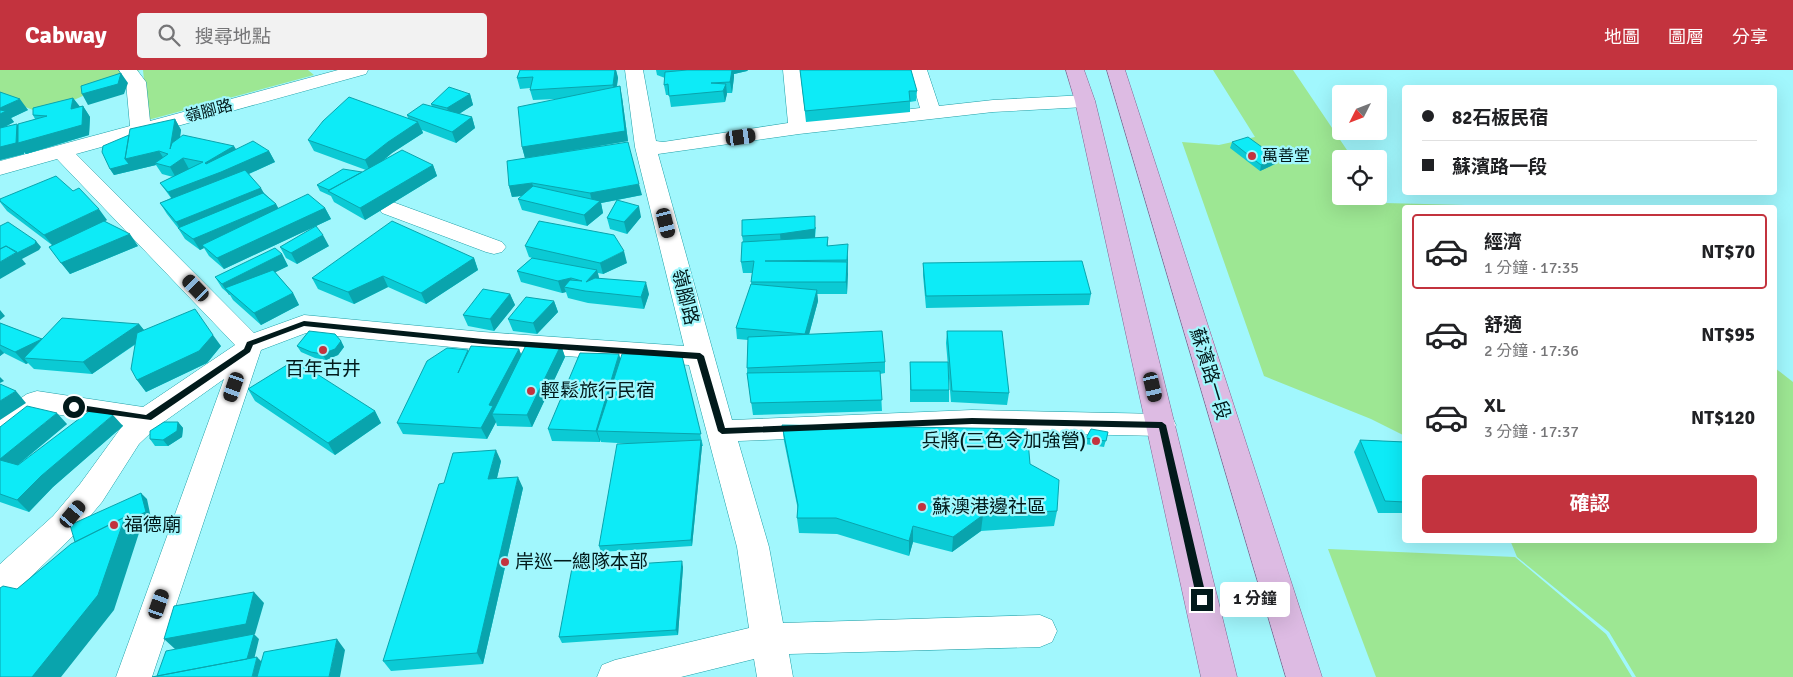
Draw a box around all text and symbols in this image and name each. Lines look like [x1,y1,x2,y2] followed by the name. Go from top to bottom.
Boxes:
[137,13,487,58] search box
[25,20,107,50] text: Cabway
[155,21,183,49] icon: search
[195,25,271,49] text: 搜尋地點
[1604,26,1640,48] text: 地圖
[1668,26,1704,48] text: 圖層
[1732,26,1768,48] text: 分享
[1332,85,1388,140] north arrow
[1332,85,1387,205] map controls
[183,95,235,127] street label: 嶺腳路
[1452,106,1549,130] text: 82石板民宿
[725,127,756,147] car
[1262,146,1310,166] place label: 萬善堂
[1246,150,1258,162] marker: 萬善堂
[1332,150,1387,205] button: locate
[1452,155,1547,179] text: 蘇濱路一段
[655,207,676,239] car
[1424,229,1469,274] icon: car
[1484,230,1522,254] text: 經濟
[1701,240,1755,264] text: NT$70
[1484,258,1579,278] text: 1 分鐘 · 17:35
[666,266,704,328] street label: 嶺腳路
[180,272,211,304] car
[1424,312,1469,357] icon: car
[1484,313,1522,337] text: 舒適
[1701,323,1755,347] text: NT$95
[1185,325,1235,423] street label: 蘇濱路一段
[1484,341,1579,361] text: 2 分鐘 · 17:36
[317,344,329,356] marker: 百年古井
[285,357,361,381] place label: 百年古井
[222,370,245,404] car
[1142,371,1163,403] car
[541,379,655,403] place label: 輕鬆旅行民宿
[525,385,537,397] marker: 輕鬆旅行民宿
[1484,394,1506,418] text: XL
[1424,395,1469,440] icon: car
[63,396,85,418] route start
[1691,406,1755,430] text: NT$120
[1484,422,1579,442] text: 3 分鐘 · 17:37
[921,429,1086,453] place label: 兵將(三色令加強營)
[1090,435,1102,447] marker: 兵將(三色令加強營)
[1422,475,1757,533] button: 確認
[932,495,1046,519] place label: 蘇澳港邊社區
[57,498,88,530] car
[916,501,928,513] marker: 蘇澳港邊社區
[124,513,181,537] place label: 福德廟
[108,519,120,531] marker: 福德廟
[515,550,648,574] place label: 岸巡一總隊本部
[499,556,511,568] marker: 岸巡一總隊本部
[1220,582,1290,618] callout: 1 分鐘
[147,587,170,621] car
[1191,589,1213,611] route end
[1233,589,1277,609] text: 1 分鐘

